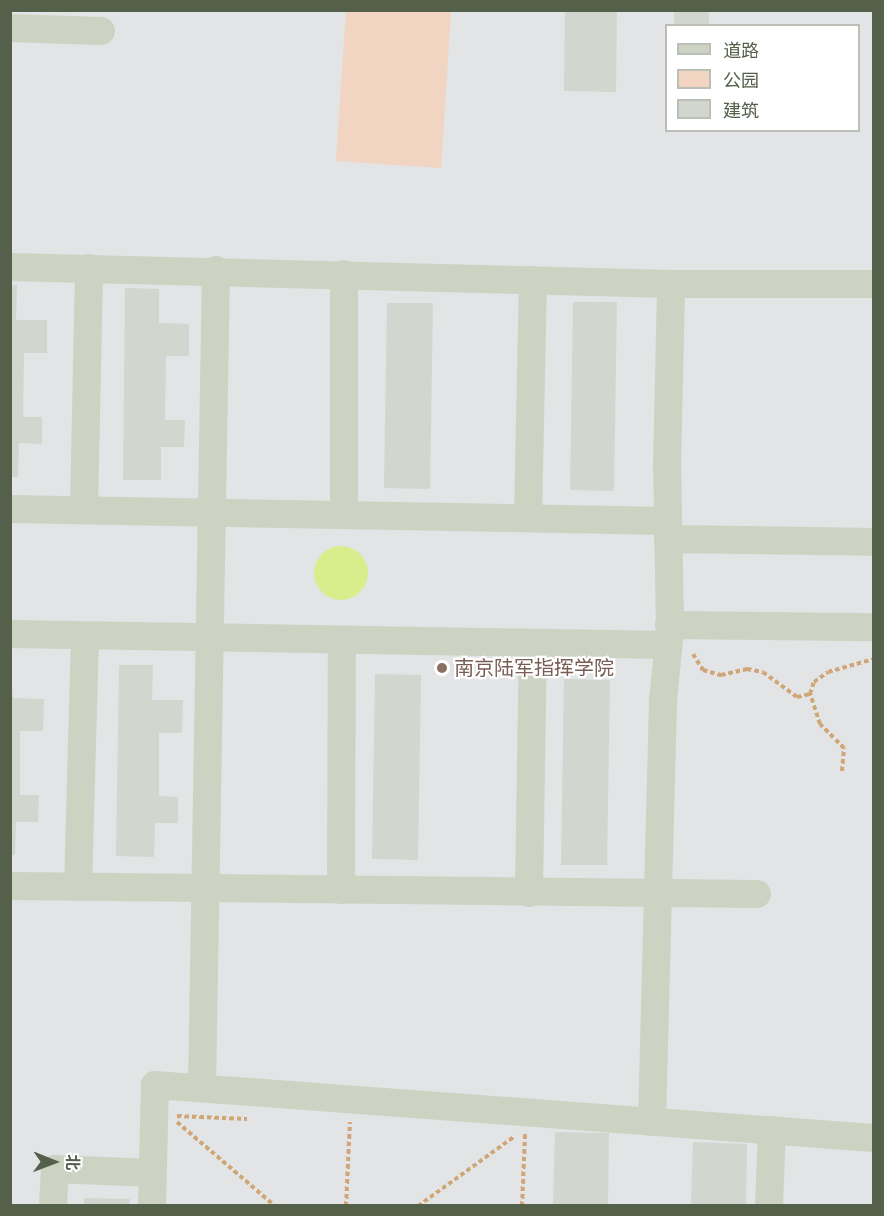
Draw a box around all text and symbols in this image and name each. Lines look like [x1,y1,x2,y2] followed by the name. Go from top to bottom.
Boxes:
[665,24,860,132] legend
[723,40,759,61] text: 道路
[723,70,759,91] text: 公园
[723,100,759,121] text: 建筑
[454,656,614,680] place label: 南京陆军指挥学院
[435,661,449,675] marker: 南京陆军指挥学院
[24,1132,84,1192] north arrow
[63,1154,82,1170] text: 北

